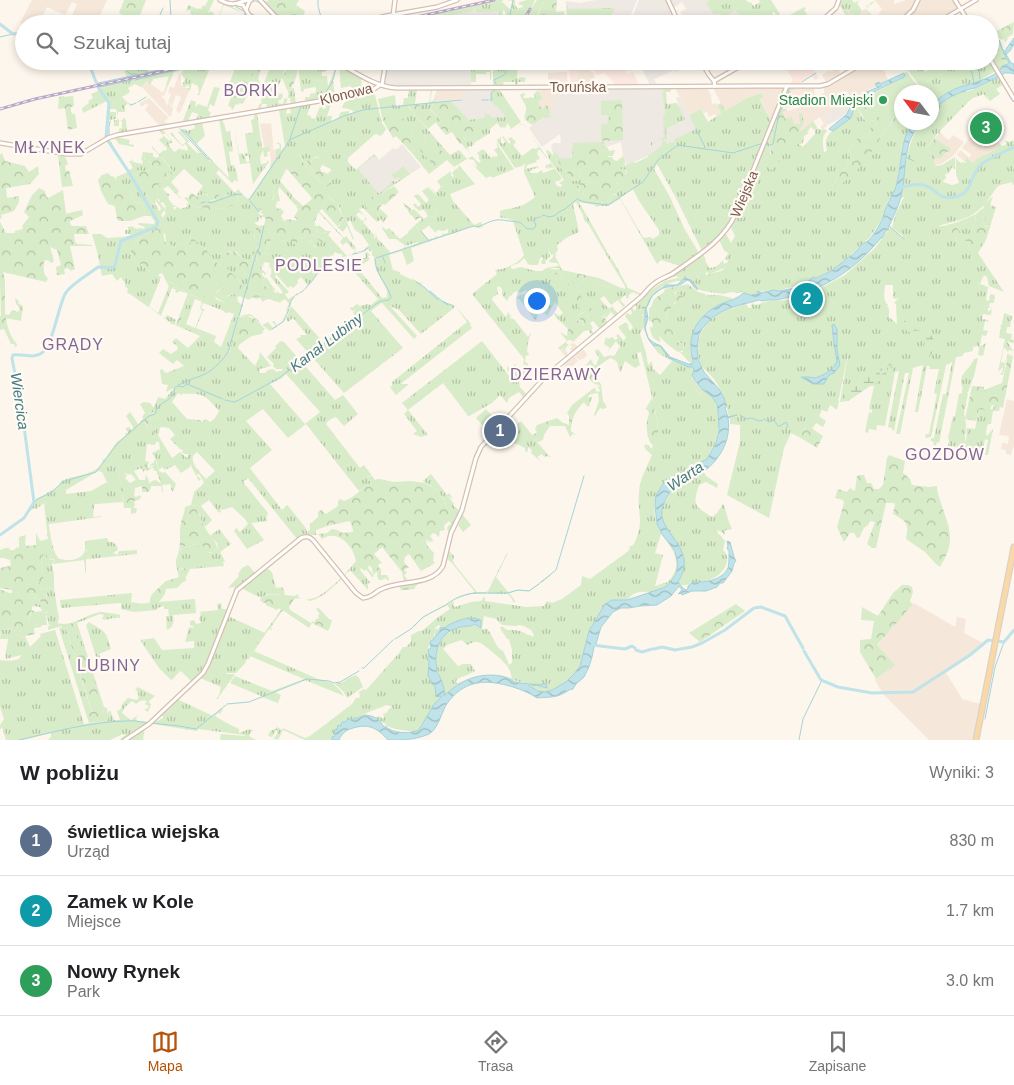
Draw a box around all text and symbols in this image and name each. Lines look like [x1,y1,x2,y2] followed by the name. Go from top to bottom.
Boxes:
[15,15,999,70] search box
[33,29,61,57] icon: search
[73,32,171,53] text: Szukaj tutaj
[550,79,607,95] street label: Toruńska
[318,80,374,108] street label: Klonowa
[224,82,278,99] district label: BORKI
[894,85,939,130] north arrow
[779,92,873,108] place label: Stadion Miejski
[877,94,889,106] marker: Stadion Miejski
[970,109,1002,147] pin: 3
[14,139,86,156] district label: MŁYNEK
[727,168,761,220] street label: Wiejska
[275,257,363,274] district label: PODLESIE
[791,280,823,318] pin: 2
[524,288,550,314] your location
[286,308,367,375] water label: Kanał Lubiny
[42,336,104,353] district label: GRĄDY
[510,366,602,383] district label: DZIERAWY
[8,371,32,431] water label: Wiercica
[484,412,516,450] pin: 1
[905,445,985,463] district label: GOZDÓW
[664,458,706,494] water label: Warta
[77,657,141,674] district label: LUBINY
[20,761,119,784] text: W pobliżu
[929,764,994,781] text: Wyniki: 3
[67,821,219,842] text: świetlica wiejska
[32,832,40,849] text: 1
[950,832,994,849] text: 830 m
[67,843,110,860] text: Urząd
[67,891,194,912] text: Zamek w Kole
[32,902,40,919] text: 2
[946,902,994,919] text: 1.7 km
[67,913,121,930] text: Miejsce
[67,961,180,982] text: Nowy Rynek
[32,972,40,989] text: 3
[946,972,994,989] text: 3.0 km
[67,983,100,1000] text: Park
[148,1028,183,1074] tab: Mapa
[478,1028,513,1074] tab: Trasa
[809,1028,866,1074] tab: Zapisane

